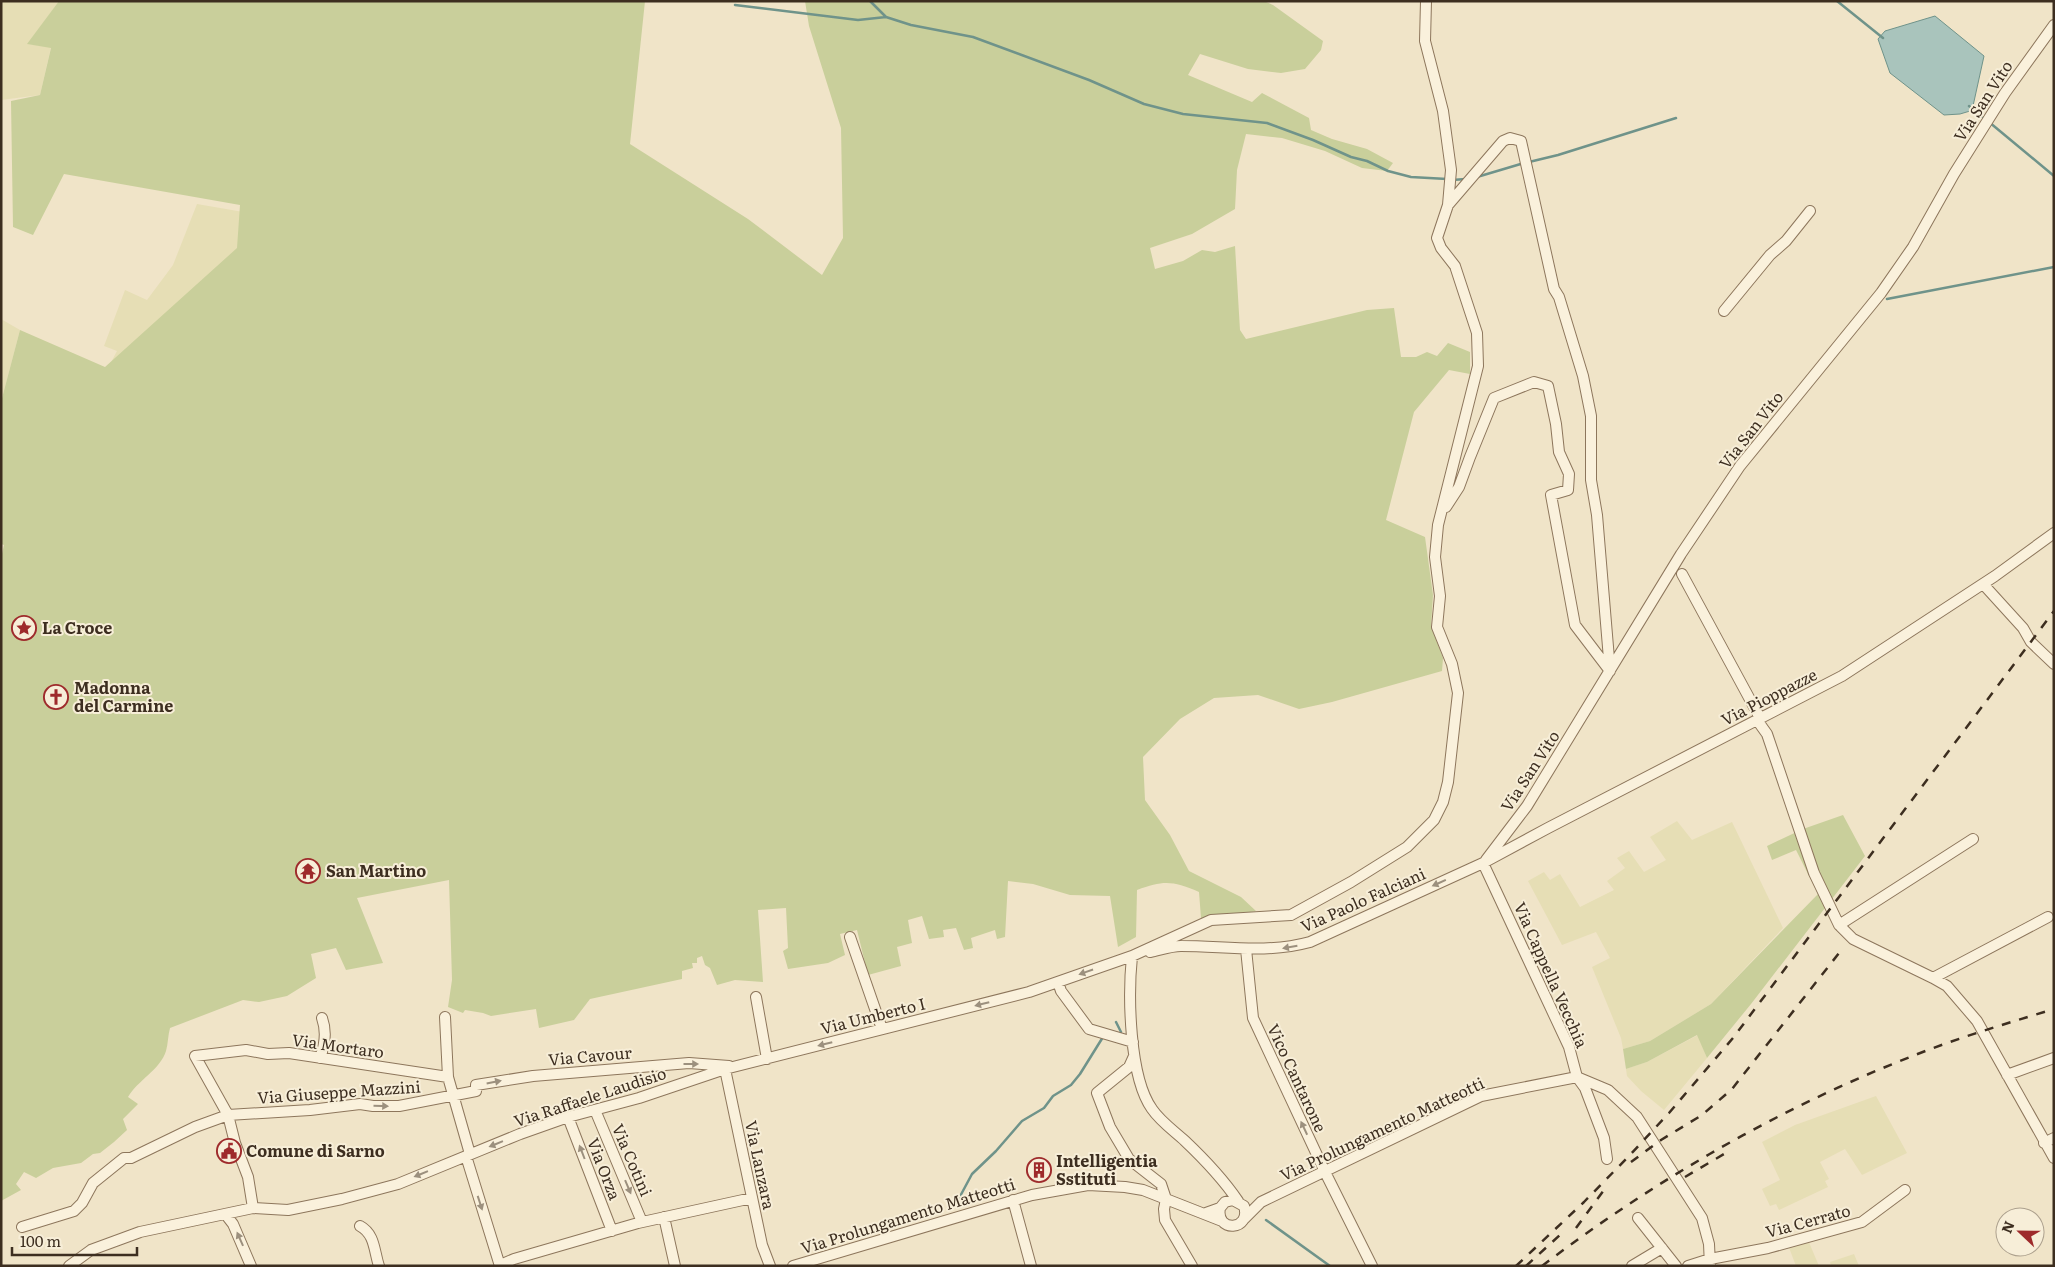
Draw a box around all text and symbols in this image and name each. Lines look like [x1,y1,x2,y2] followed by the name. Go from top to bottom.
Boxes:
[1947,55,2017,146] street label: Via San Vito
[1712,386,1788,473] street label: Via San Vito
[11,615,37,641] place icon: La Croce
[42,615,112,639] place label: La Croce
[1716,662,1821,731] street label: Via Pioppazze
[74,675,173,717] place label: Madonna del Carmine
[43,684,69,710] church icon: Madonna del Carmine
[1494,725,1564,816] street label: Via San Vito
[295,858,321,884] temple icon: San Martino
[326,858,426,882] place label: San Martino
[1296,861,1429,937] street label: Via Paolo Falciani
[1432,879,1446,887] one-way arrow
[1509,898,1595,1052] street label: Via Cappella Vecchia
[1281,943,1297,951] one-way arrow
[1079,969,1094,976] one-way arrow
[818,990,928,1040] street label: Via Umberto I
[975,1000,990,1008] one-way arrow
[1262,1019,1334,1136] street label: Vico Cantarone
[291,1027,386,1063] street label: Via Mortaro
[547,1039,633,1071] street label: Via Cavour
[817,1040,832,1048] one-way arrow
[510,1060,669,1132] street label: Via Raffaele Laudisio
[683,1060,699,1068] one-way arrow
[1275,1070,1488,1186] street label: Via Prolungamento Matteotti
[256,1073,421,1109] street label: Via Giuseppe Mazzini
[487,1077,503,1085] one-way arrow
[373,1102,389,1110] one-way arrow
[740,1118,782,1212] street label: Via Lanzara
[607,1120,659,1200] street label: Via Cotini
[1300,1121,1308,1135] one-way arrow
[582,1134,628,1204] street label: Via Orza
[216,1138,242,1164] public building icon: Comune di Sarno
[246,1138,385,1162] place label: Comune di Sarno
[488,1141,503,1149] one-way arrow
[577,1145,585,1160] one-way arrow
[1056,1148,1158,1190] place label: Intelligentia Sstituti
[1026,1157,1052,1183] building icon: Intelligentia Sstituti
[414,1171,428,1179] one-way arrow
[798,1171,1018,1259] street label: Via Prolungamento Matteotti
[624,1180,632,1194] one-way arrow
[477,1195,485,1210] one-way arrow
[1763,1197,1853,1243] street label: Via Cerrato
[1995,1207,2045,1257] north arrow
[1996,1217,2019,1236] text: N
[12,1224,138,1256] scale bar
[20,1229,61,1252] text: 100 m
[235,1232,243,1246] one-way arrow

